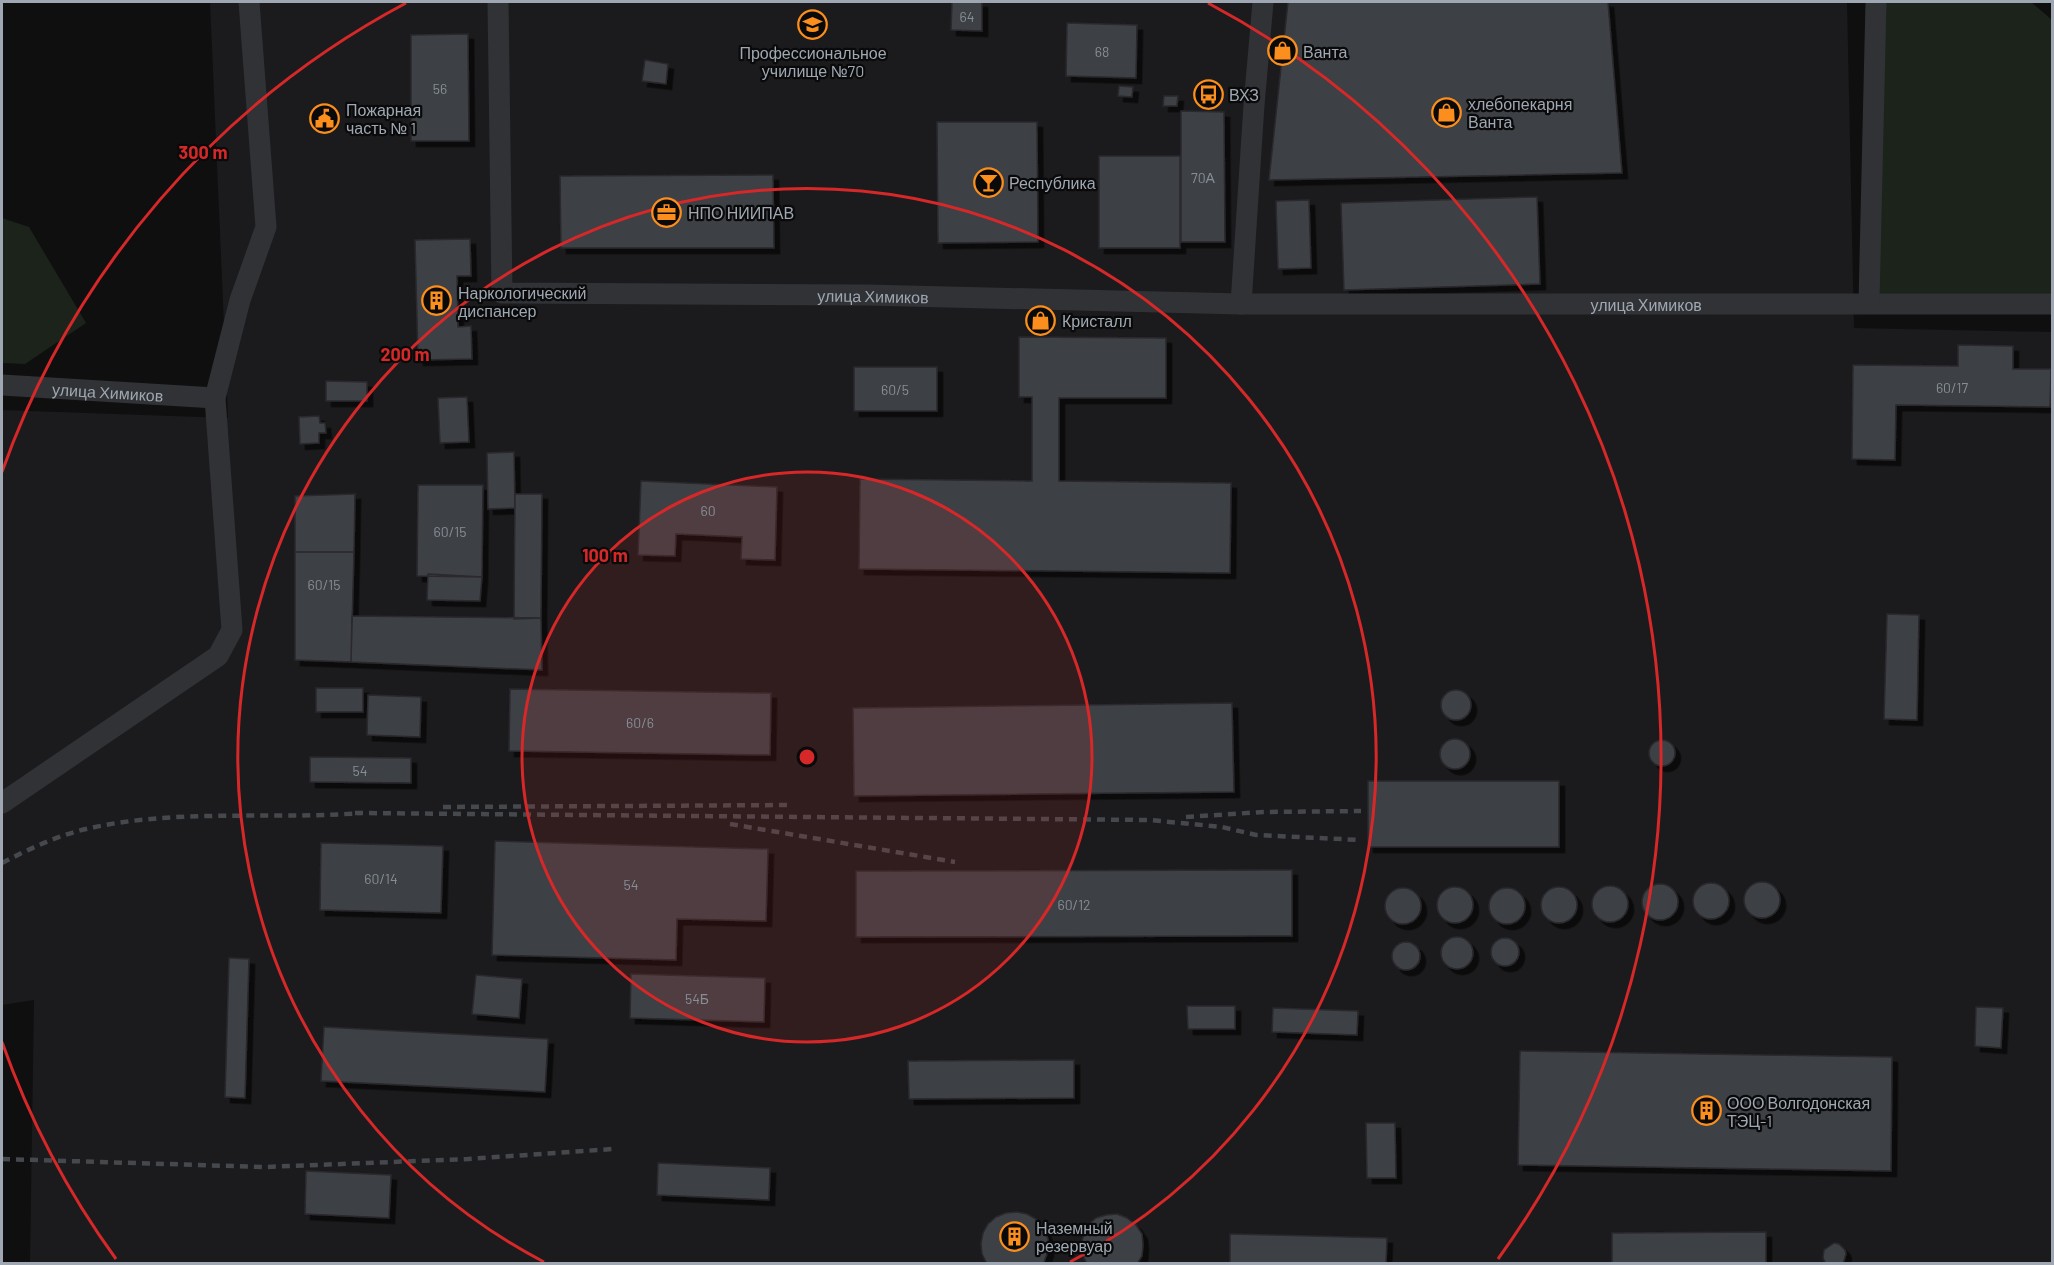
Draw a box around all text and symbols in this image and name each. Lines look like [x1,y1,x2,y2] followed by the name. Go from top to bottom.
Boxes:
[797,8,829,40] school or university icon: Профессиональное училище №70
[960,8,974,25] house number: 64
[1266,35,1298,67] shop icon: Ванта
[1303,42,1348,61] place label: Ванта
[739,43,887,80] place label: Профессиональное училище №70
[1095,43,1109,60] house number: 68
[1192,78,1224,110] bus stop icon: ВХЗ
[433,80,447,97] house number: 56
[1229,85,1259,104] place label: ВХЗ
[1468,94,1572,131] place label: хлебопекарня Ванта
[1431,96,1463,128] shop icon: хлебопекарня Ванта
[346,100,421,137] place label: Пожарная часть № 1
[309,102,341,134] public building icon: Пожарная часть № 1
[179,141,227,163] text: 300 m
[972,166,1004,198] bar icon: Республика
[1191,169,1216,186] house number: 70А
[1009,173,1096,192] place label: Республика
[651,196,683,228] office icon: НПО НИИПАВ
[688,203,794,222] place label: НПО НИИПАВ
[458,283,586,320] place label: Наркологический диспансер
[421,285,453,317] building icon: Наркологический диспансер
[817,285,929,306] street label: улица Химиков
[1591,295,1702,314] street label: улица Химиков
[1025,304,1057,336] shop icon: Кристалл
[1062,311,1132,330] place label: Кристалл
[380,343,430,365] text: 200 m
[52,379,164,404] street label: улица Химиков
[1936,379,1968,396] house number: 60/17
[881,381,909,398] house number: 60/5
[700,502,716,519] house number: 60
[434,523,466,540] house number: 60/15
[582,544,628,566] text: 100 m
[308,576,340,593] house number: 60/15
[626,714,654,731] house number: 60/6
[797,747,817,767] centre of rings
[353,762,367,779] house number: 54
[364,870,398,887] house number: 60/14
[624,876,638,893] house number: 54
[1057,896,1091,913] house number: 60/12
[685,990,709,1007] house number: 54Б
[1727,1093,1870,1130] place label: ООО Волгодонская ТЭЦ-1
[1690,1095,1722,1127] building icon: ООО Волгодонская ТЭЦ-1
[1036,1218,1113,1255] place label: Наземный резервуар
[999,1220,1031,1252] building icon: Наземный резервуар

